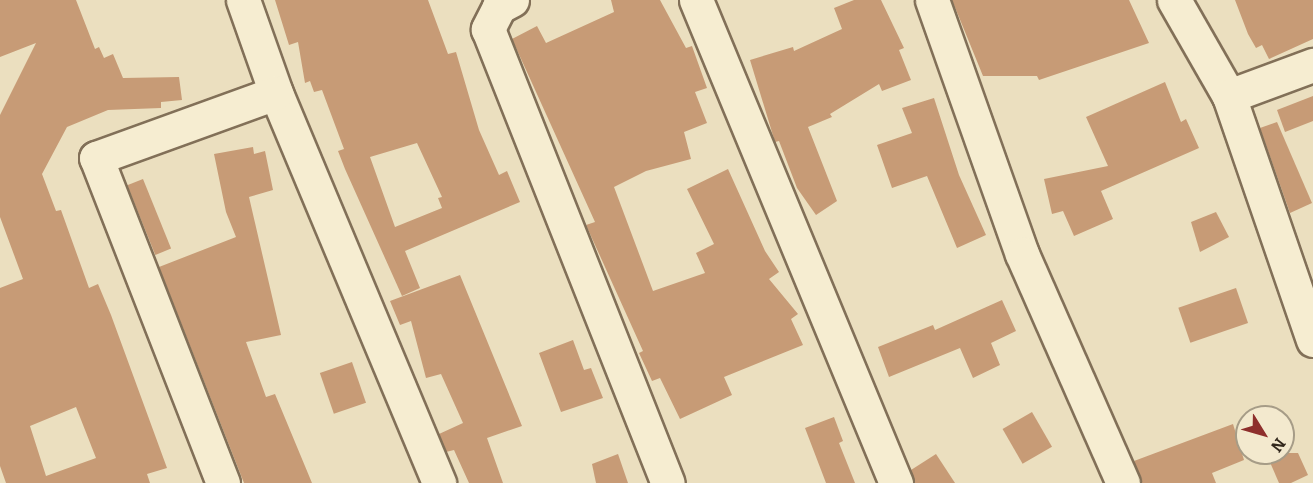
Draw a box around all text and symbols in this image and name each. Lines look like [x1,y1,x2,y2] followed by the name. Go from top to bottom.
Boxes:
[1235,405,1295,465] north arrow
[1267,434,1289,456] text: N

